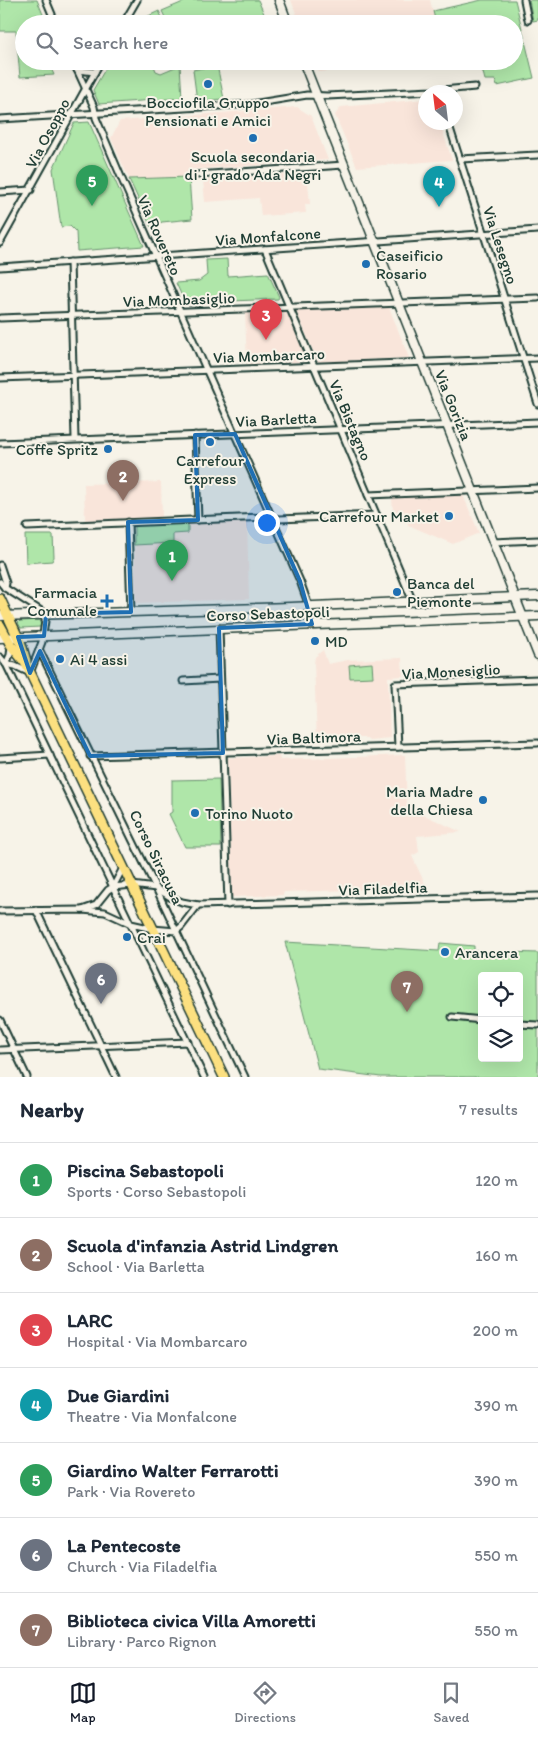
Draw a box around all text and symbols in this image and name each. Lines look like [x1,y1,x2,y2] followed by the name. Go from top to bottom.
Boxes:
[15,15,523,70] search box
[33,29,61,57] icon: search
[73,31,168,54] text: Search here
[202,78,214,90] marker: Bocciofila Gruppo Pensionati e Amici
[418,85,463,130] north arrow
[145,93,271,130] place label: Bocciofila Gruppo Pensionati e Amici
[21,95,74,171] street label: Via Osoppo
[247,132,259,144] marker: Scuola secondaria di I grado Ada Negri
[185,147,321,184] place label: Scuola secondaria di I grado Ada Negri
[76,165,108,206] pin: 5
[423,166,455,207] pin: 4
[133,192,186,278] street label: Via Rovereto
[479,204,522,287] street label: Via Lesegno
[215,223,322,250] street label: Via Monfalcone
[376,246,443,283] place label: Caseificio Rosario
[360,258,372,270] marker: Caseificio Rosario
[123,288,236,311] street label: Via Mombasiglio
[250,299,282,340] pin: 3
[213,344,325,367] street label: Via Mombarcaro
[431,367,477,444] street label: Via Gorizia
[325,377,376,463] street label: Via Bistagno
[235,408,317,431] street label: Via Barletta
[204,436,216,448] marker: Carrefour Express
[16,440,99,459] place label: Coffe Spritz
[102,443,114,455] marker: Coffe Spritz
[176,451,245,488] place label: Carrefour Express
[107,460,139,501] pin: 2
[319,507,439,526] place label: Carrefour Market
[254,510,280,536] your location
[443,510,455,522] marker: Carrefour Market
[156,540,188,581] pin: 1
[407,574,475,611] place label: Banca del Piemonte
[27,583,98,620] place label: Farmacia Comunale
[391,586,403,598] marker: Banca del Piemonte
[101,595,113,607] marker: Farmacia Comunale
[206,602,330,625] street label: Corso Sebastopoli
[325,632,348,651] place label: MD
[309,635,321,647] marker: MD
[70,650,127,669] place label: Ai 4 assi
[54,653,66,665] marker: Ai 4 assi
[401,659,501,684] street label: Via Monesiglio
[267,726,362,749] street label: Via Baltimora
[386,782,473,819] place label: Maria Madre della Chiesa
[477,794,489,806] marker: Maria Madre della Chiesa
[205,804,293,823] place label: Torino Nuoto
[125,807,188,908] street label: Corso Siracusa
[189,807,201,819] marker: Torino Nuoto
[338,877,429,900] street label: Via Filadelfia
[137,928,166,947] place label: Crai
[121,931,133,943] marker: Crai
[455,943,519,962] place label: Arancera
[439,946,451,958] marker: Arancera
[85,963,117,1004] pin: 6
[391,971,423,1012] pin: 7
[478,972,523,1062] map controls
[478,972,523,1017] button: locate
[478,1017,523,1062] button: layers
[20,1097,84,1122] text: Nearby
[459,1100,518,1119] text: 7 results
[67,1159,224,1182] text: Piscina Sebastopoli
[32,1171,40,1190] text: 1
[475,1171,518,1190] text: 120 m
[67,1182,246,1201] text: Sports · Corso Sebastopoli
[67,1234,338,1257] text: Scuola d'infanzia Astrid Lindgren
[32,1246,40,1265] text: 2
[475,1246,518,1265] text: 160 m
[67,1257,205,1276] text: School · Via Barletta
[67,1309,113,1332] text: LARC
[32,1321,40,1340] text: 3
[473,1321,518,1340] text: 200 m
[67,1332,247,1351] text: Hospital · Via Mombarcaro
[67,1384,169,1407] text: Due Giardini
[31,1396,41,1415] text: 4
[474,1396,518,1415] text: 390 m
[67,1407,237,1426] text: Theatre · Via Monfalcone
[67,1459,279,1482] text: Giardino Walter Ferrarotti
[32,1471,40,1490] text: 5
[474,1471,518,1490] text: 390 m
[67,1482,195,1501] text: Park · Via Rovereto
[67,1534,181,1557] text: La Pentecoste
[32,1546,40,1565] text: 6
[474,1546,518,1565] text: 550 m
[67,1557,217,1576] text: Church · Via Filadelfia
[67,1609,316,1632] text: Biblioteca civica Villa Amoretti
[32,1621,40,1640] text: 7
[474,1621,518,1640] text: 550 m
[67,1632,217,1651] text: Library · Parco Rignon
[69,1679,97,1726] tab: Map
[234,1679,296,1726] tab: Directions
[433,1679,469,1726] tab: Saved

